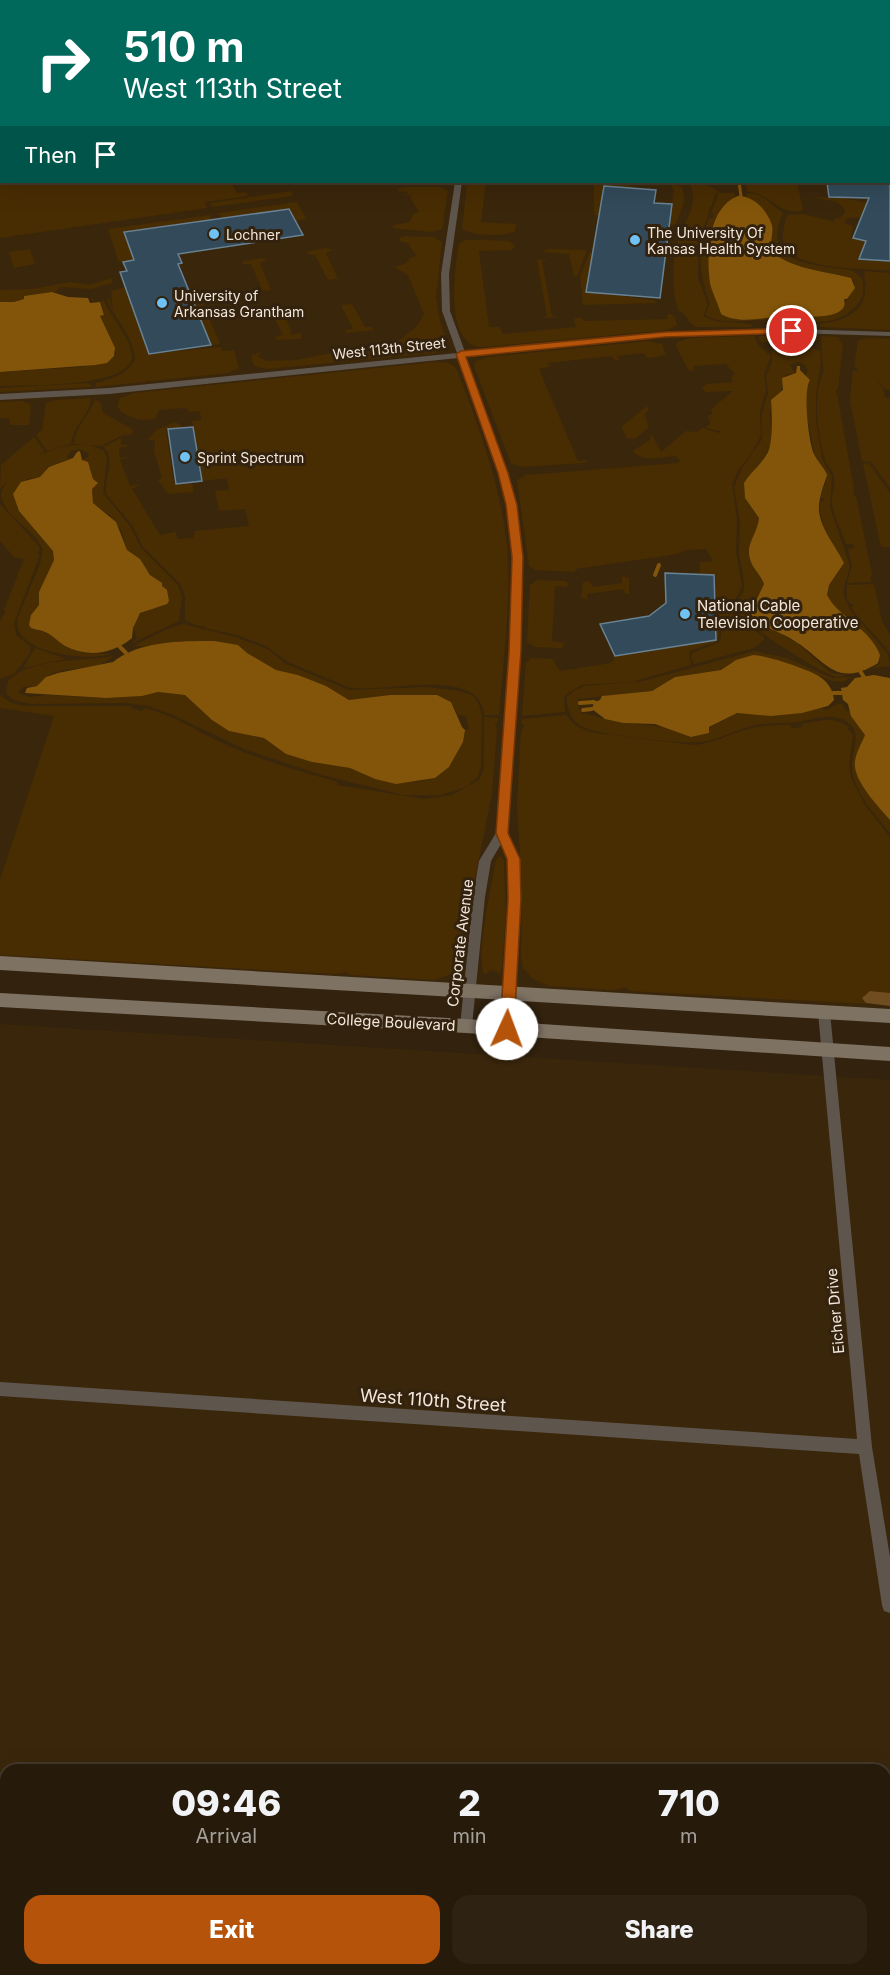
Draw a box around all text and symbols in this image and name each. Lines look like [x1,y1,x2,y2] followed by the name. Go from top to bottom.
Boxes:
[123,21,245,72] text: 510 m
[24,24,102,102] icon: right
[123,72,342,105] text: West 113th Street
[89,138,122,171] icon: arrive
[24,142,77,168] text: Then
[647,224,795,257] place label: The University Of Kansas Health System
[226,226,280,243] place label: Lochner
[207,227,221,241] marker: Lochner
[628,233,642,247] marker: The University Of Kansas Health System
[174,287,304,320] place label: University of Arkansas Grantham
[155,296,169,310] marker: University of Arkansas Grantham
[766,305,817,356] pin
[775,314,808,347] icon: arrive
[332,334,447,362] street label: West 113th Street
[197,449,304,466] place label: Sprint Spectrum
[178,450,192,464] marker: Sprint Spectrum
[697,596,858,632] place label: National Cable Television Cooperative
[678,607,692,621] marker: National Cable Television Cooperative
[443,878,477,1008] street label: Corporate Avenue
[475,997,539,1061] position arrow
[326,1009,456,1035] street label: College Boulevard
[822,1267,848,1355] street label: Eicher Drive
[359,1384,507,1416] street label: West 110th Street
[171,1781,281,1825] text: 09:46
[458,1781,481,1825] text: 2
[658,1781,720,1825] text: 710
[195,1824,257,1848] text: Arrival
[452,1824,487,1848] text: min
[680,1824,698,1848] text: m
[24,1895,440,1964] button: Exit
[452,1895,867,1964] button: Share

